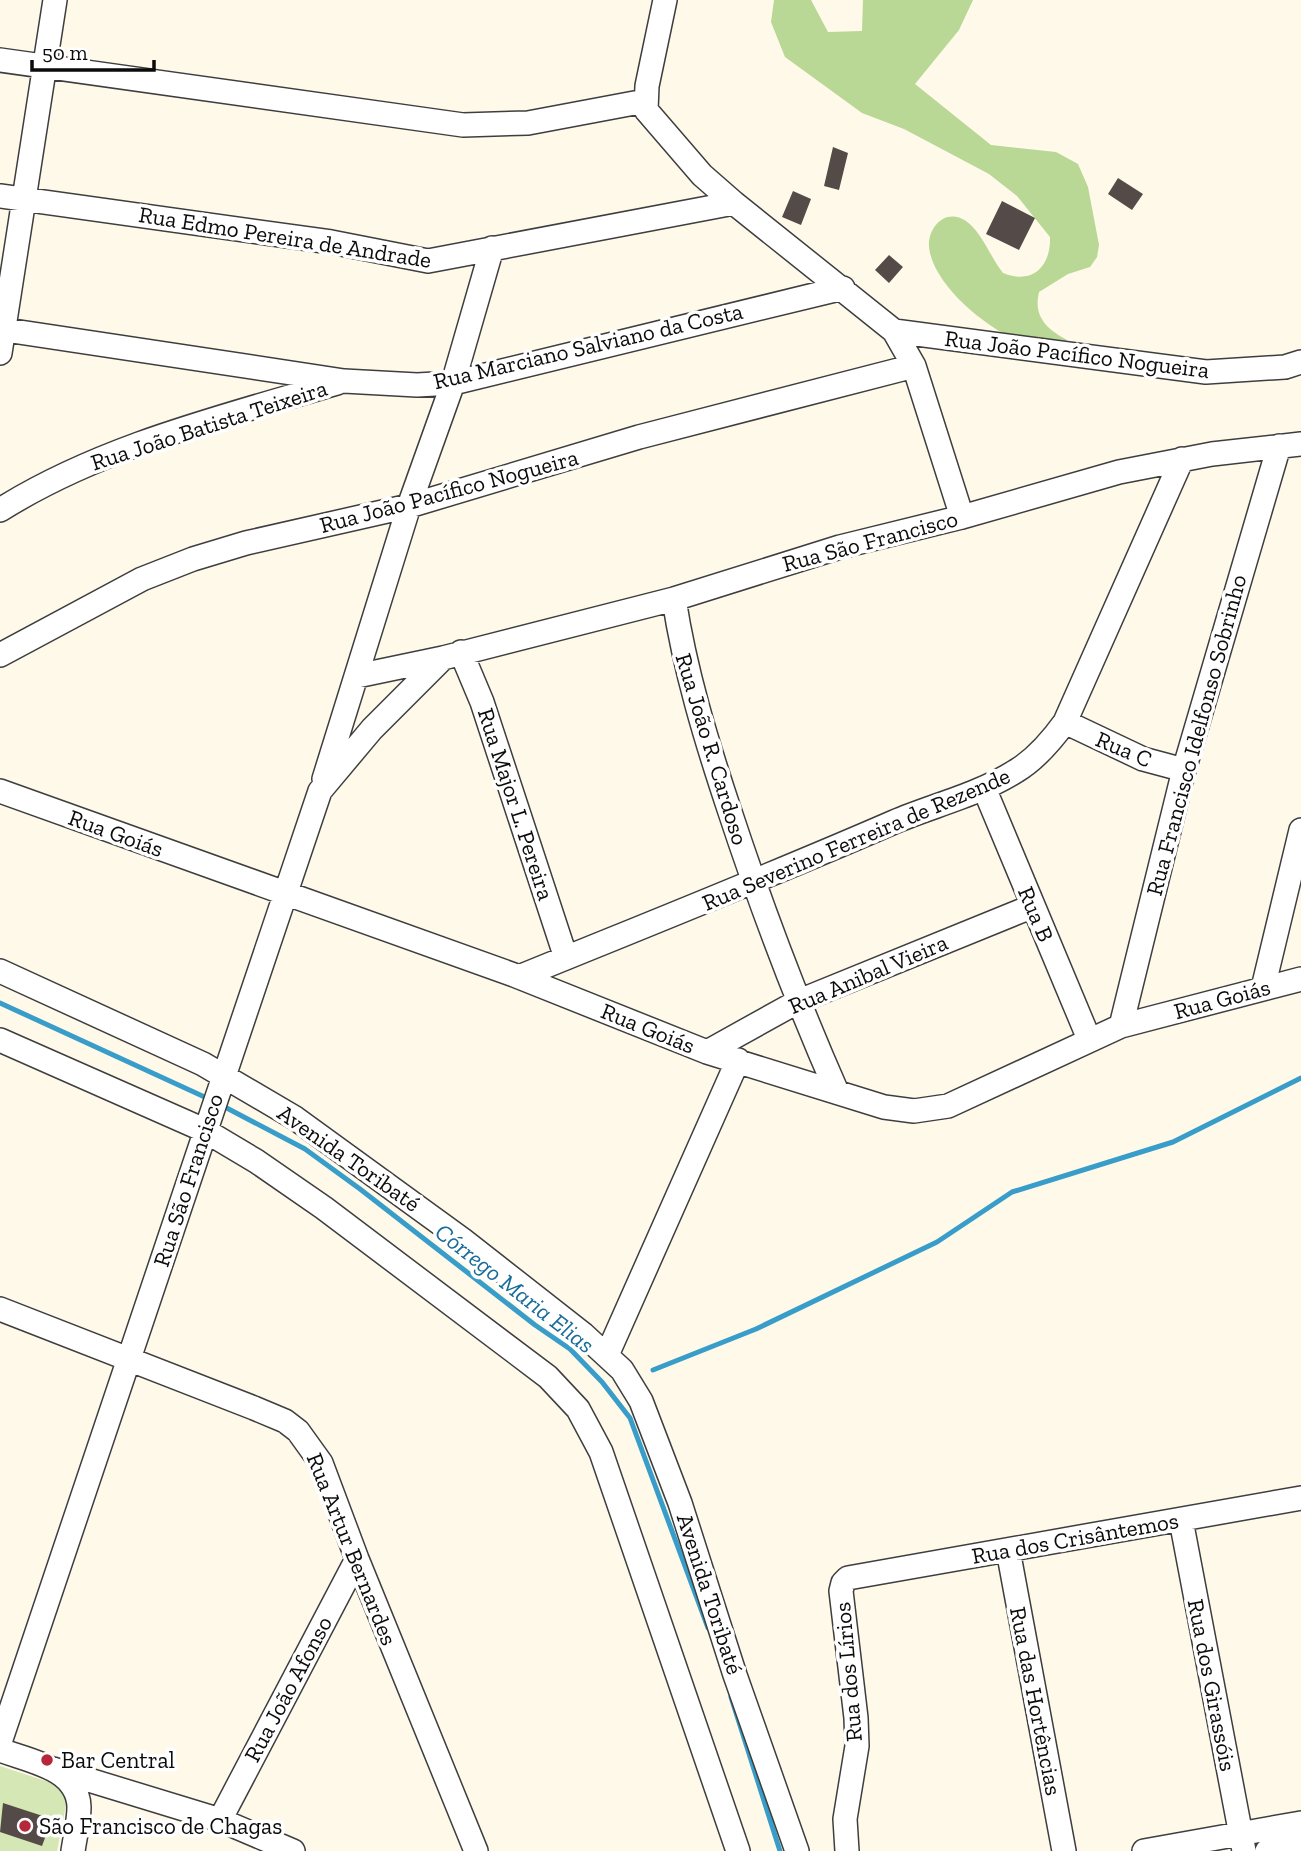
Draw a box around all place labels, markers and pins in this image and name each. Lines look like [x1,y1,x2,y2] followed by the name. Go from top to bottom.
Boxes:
[61,1746,175,1774] place label: Bar Central
[39,1752,55,1768] marker: Bar Central
[39,1812,282,1840] place label: São Francisco de Chagas
[17,1818,33,1834] marker: São Francisco de Chagas

